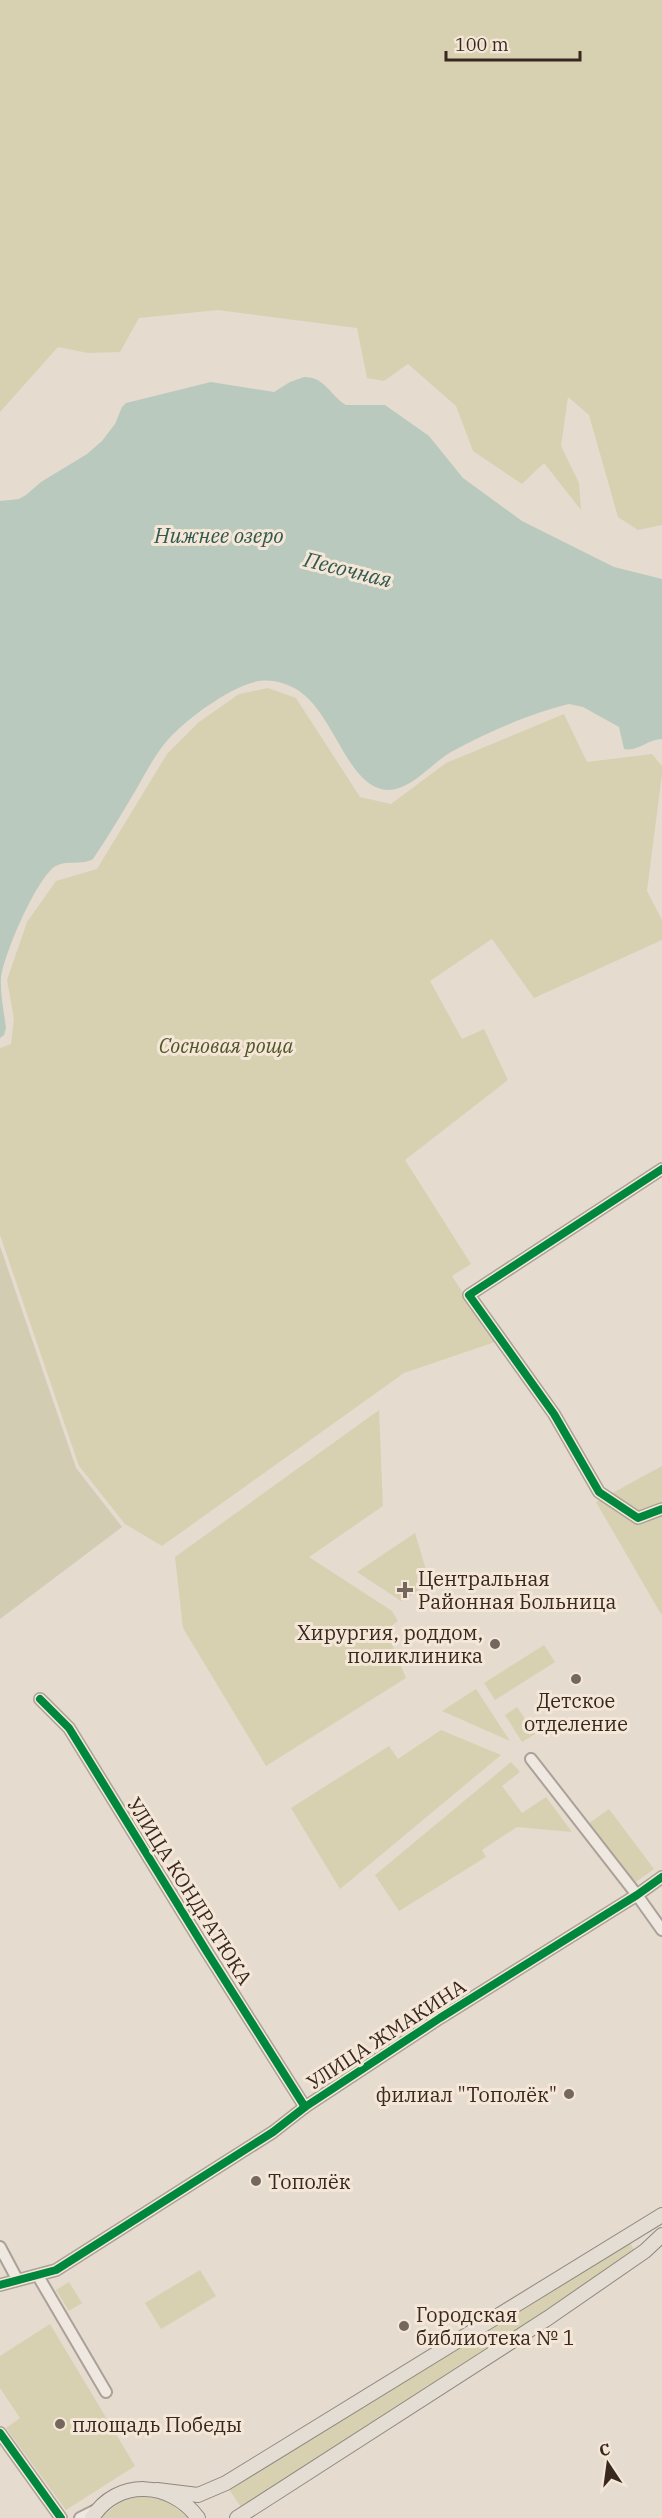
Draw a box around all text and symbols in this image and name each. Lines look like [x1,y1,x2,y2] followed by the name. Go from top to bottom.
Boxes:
[446,24,580,62] scale bar
[455,33,509,56] text: 100 m
[153,521,284,549] water label: Нижнее озеро
[300,544,395,593] water label: Песочная
[159,1032,293,1059] park label: Сосновая роща
[418,1565,616,1615] place label: Центральная Районная Больница
[396,1581,414,1599] marker: Центральная Районная Больница
[297,1619,483,1669] place label: Хирургия, роддом, поликлиника
[488,1637,502,1651] marker: Хирургия, роддом, поликлиника
[569,1672,583,1686] marker: Детское отделение
[524,1687,628,1737] place label: Детское отделение
[121,1792,259,1990] street label: УЛИЦА КОНДРАТЮКА
[301,1972,471,2096] street label: УЛИЦА ЖМАКИНА
[376,2081,557,2108] place label: филиал "Тополёк"
[562,2087,576,2101] marker: филиал "Тополёк"
[268,2168,351,2195] place label: Тополёк
[249,2174,263,2188] marker: Тополёк
[416,2301,575,2351] place label: Городская библиотека № 1
[397,2319,411,2333] marker: Городская библиотека № 1
[72,2411,242,2438] place label: площадь Победы
[53,2417,67,2431] marker: площадь Победы
[578,2434,638,2494] north arrow
[597,2438,612,2460] text: С

